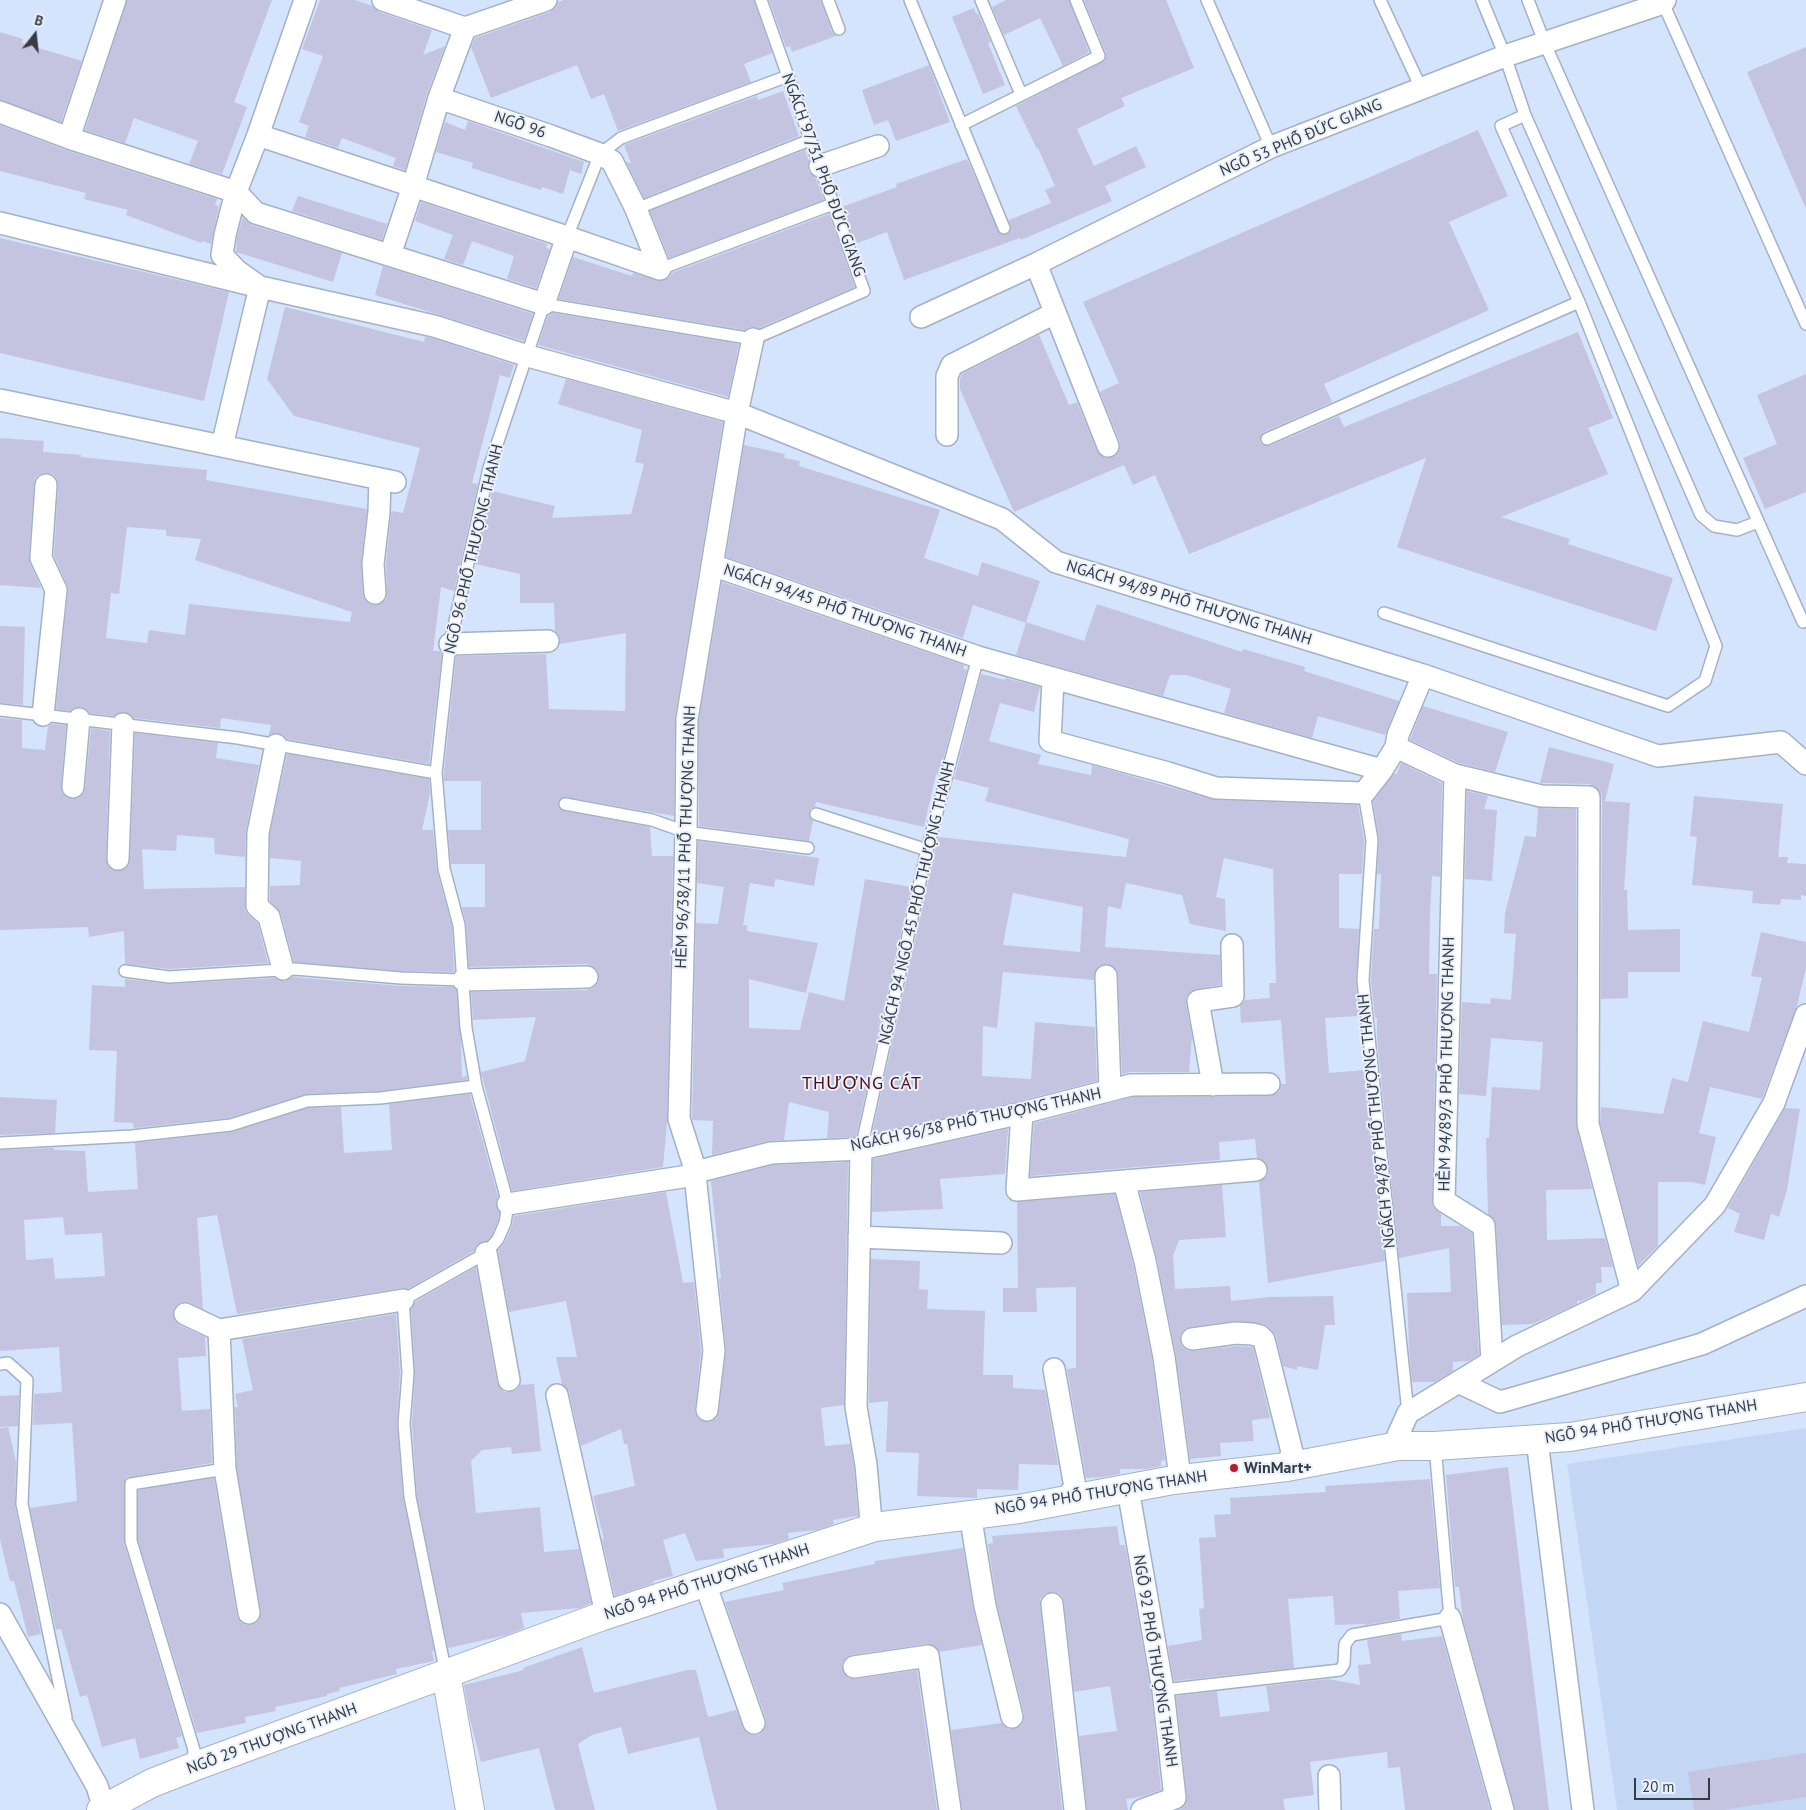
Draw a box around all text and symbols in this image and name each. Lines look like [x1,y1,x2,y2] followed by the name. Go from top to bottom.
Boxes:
[10,10,60,60] north arrow
[33,11,46,30] text: B
[777,71,869,279] street label: NGÁCH 97/31 PHỐ ĐỨC GIANG
[1217,95,1385,181] street label: NGÕ 53 PHỐ ĐỨC GIANG
[492,107,548,143] street label: NGÕ 96
[440,442,508,656] street label: NGÕ 96 PHỐ THƯỢNG THANH
[1064,556,1314,650] street label: NGÁCH 94/89 PHỐ THƯỢNG THANH
[721,560,969,662] street label: NGÁCH 94/45 PHỐ THƯỢNG THANH
[672,705,700,969] street label: HẺM 96/38/11 PHỐ THƯỢNG THANH
[875,759,959,1047] street label: NGÁCH 94 NGÕ 45 PHỐ THƯỢNG THANH
[1435,936,1459,1192] street label: HẺM 94/89/3 PHỐ THƯỢNG THANH
[1354,993,1400,1249] street label: NGÁCH 94/87 PHỐ THƯỢNG THANH
[801,1073,923,1095] district label: THƯỢNG CÁT
[849,1084,1103,1156] street label: NGÁCH 96/38 PHỐ THƯỢNG THANH
[1543,1396,1759,1448] street label: NGÕ 94 PHỐ THƯỢNG THANH
[1244,1458,1312,1478] place label: WinMart+
[1228,1462,1240,1474] marker: WinMart+
[993,1467,1209,1519] street label: NGÕ 94 PHỐ THƯỢNG THANH
[602,1540,812,1624] street label: NGÕ 94 PHỐ THƯỢNG THANH
[1129,1553,1181,1769] street label: NGÕ 92 PHỐ THƯỢNG THANH
[184,1699,360,1779] street label: NGÕ 29 THƯỢNG THANH
[1636,1768,1712,1800] scale bar
[1642,1777,1675,1796] text: 20 m

